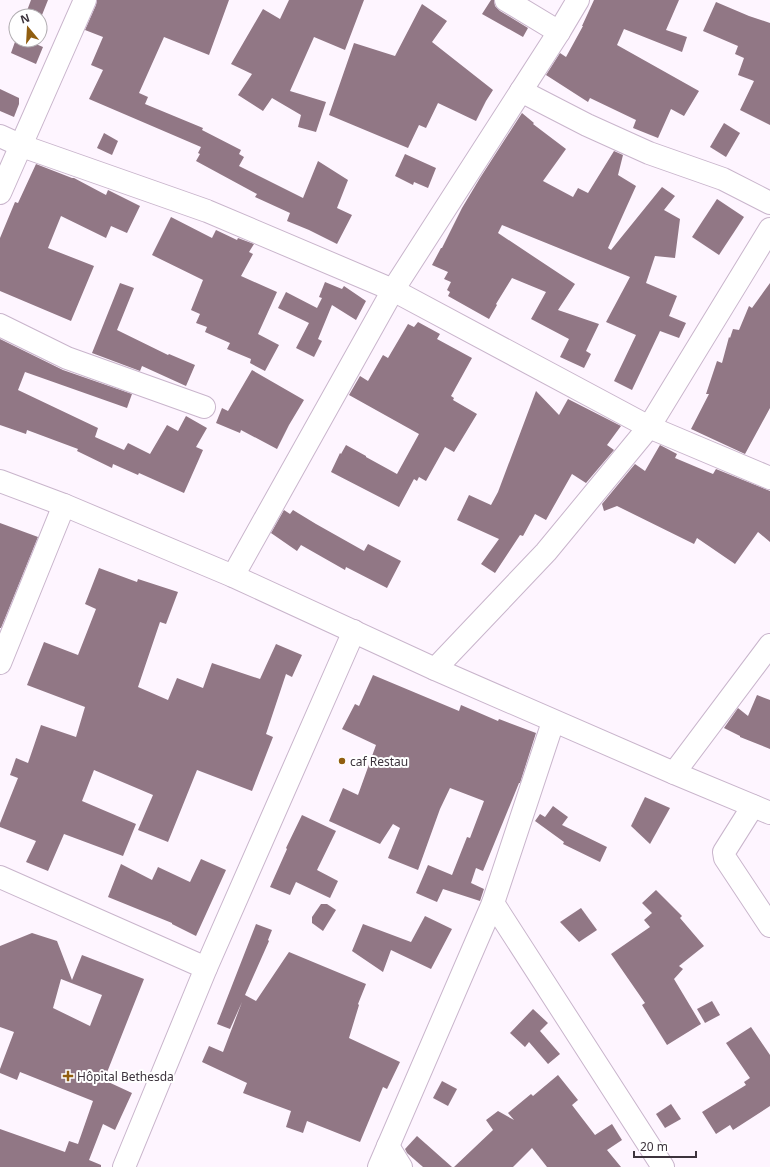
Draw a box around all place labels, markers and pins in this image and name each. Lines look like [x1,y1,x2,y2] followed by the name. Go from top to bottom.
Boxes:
[350,753,408,770] place label: caf Restau
[337,756,347,766] marker: caf Restau
[77,1068,174,1085] place label: Hôpital Bethesda
[62,1070,74,1082] marker: Hôpital Bethesda

